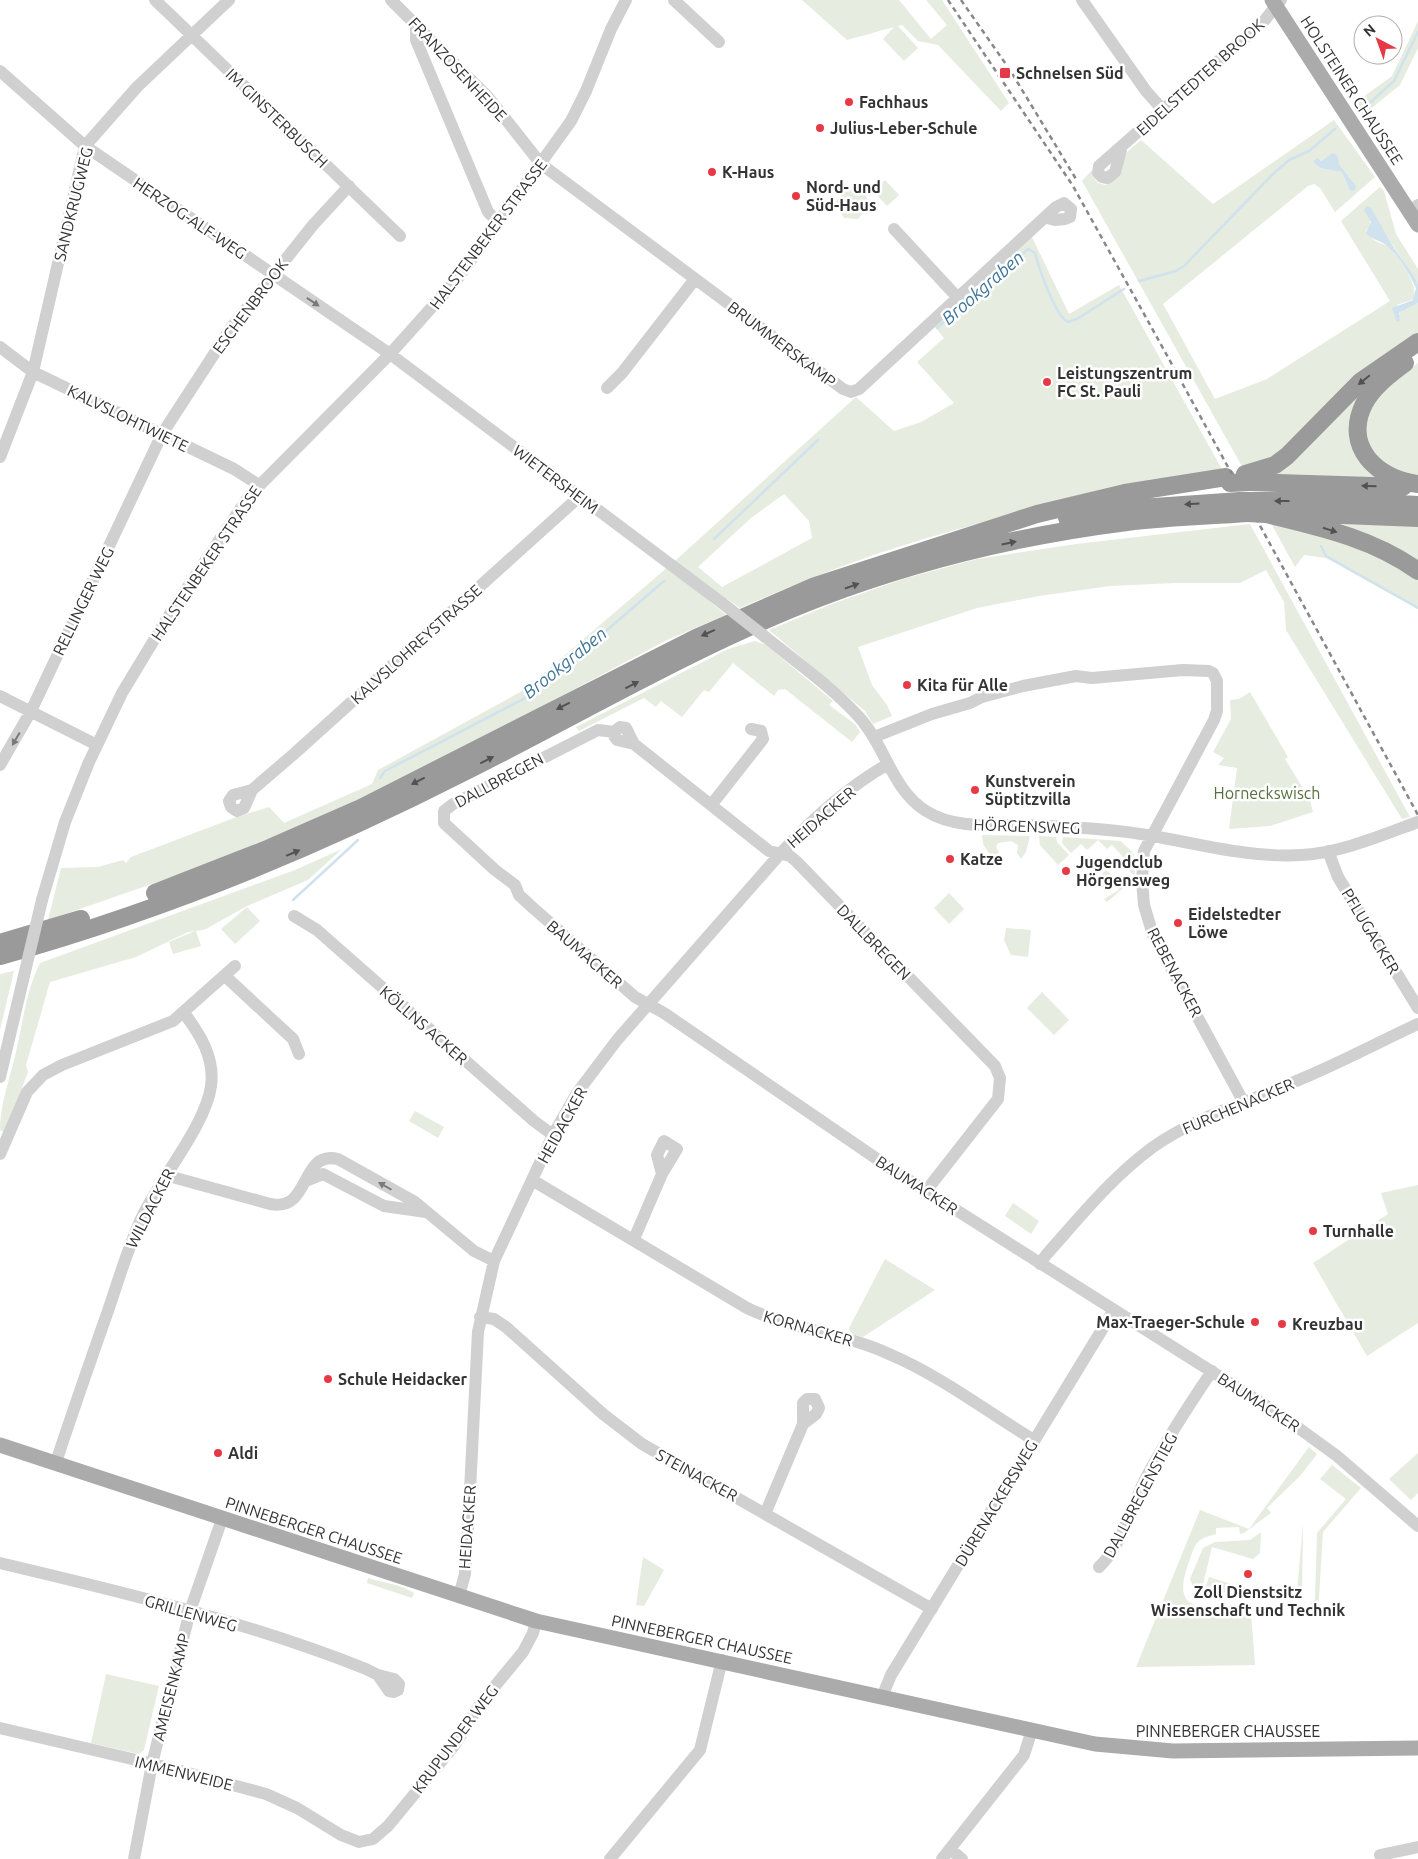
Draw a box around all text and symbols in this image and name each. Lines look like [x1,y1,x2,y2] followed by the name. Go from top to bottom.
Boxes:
[1297,12,1407,168] street label: HOLSTEINER CHAUSSEE
[405,13,511,125] street label: FRANZOSENHEIDE
[1133,15,1268,139] street label: EIDELSTEDTER BROOK
[1353,15,1403,65] north arrow
[1016,64,1124,82] place label: Schnelsen Süd
[222,65,332,171] street label: IM GINSTERBUSCH
[998,66,1012,80] marker: Schnelsen Süd
[859,93,928,111] place label: Fachhaus
[843,96,855,108] marker: Fachhaus
[830,119,977,137] place label: Julius-Leber-Schule
[814,122,826,134] marker: Julius-Leber-Schule
[50,145,96,263] street label: SANDKRUGWEG
[426,155,550,313] street label: HALSTENBEKER STRASSE
[722,163,774,181] place label: K-Haus
[706,166,718,178] marker: K-Haus
[130,173,250,263] street label: HERZOG-ALF-WEG
[806,178,881,214] place label: Nord- und Süd-Haus
[790,190,802,202] marker: Nord- und Süd-Haus
[937,246,1027,328] water label: Brookgraben
[209,255,291,357] street label: ESCHENBROOK
[306,297,320,307] one-way arrow
[725,298,839,390] street label: BRUMMERSKAMP
[1057,364,1192,400] place label: Leistungszentrum FC St. Pauli
[1358,374,1371,385] one-way arrow
[1041,376,1053,388] marker: Leistungszentrum FC St. Pauli
[65,381,191,455] street label: KALVSLOHTWIETE
[510,441,602,517] street label: WIETERSHEIM
[1361,481,1377,489] one-way arrow
[147,482,265,644] street label: HALSTENBEKER STRASSE
[1274,497,1290,505] one-way arrow
[1184,500,1200,508] one-way arrow
[1323,526,1338,534] one-way arrow
[1001,539,1016,547] one-way arrow
[49,544,117,658] street label: RELLINGER WEG
[347,581,485,707] street label: KALVSLOHREYSTRASSE
[845,582,860,589] one-way arrow
[519,623,610,702] water label: Brookgraben
[701,629,715,637] one-way arrow
[917,676,1008,694] place label: Kita für Alle
[901,679,913,691] marker: Kita für Alle
[624,681,639,689] one-way arrow
[556,702,570,711] one-way arrow
[12,732,21,745] one-way arrow
[452,749,546,811] street label: DALLBREGEN
[480,756,495,764] one-way arrow
[985,772,1076,808] place label: Kunstverein Süptitzvilla
[411,777,426,785] one-way arrow
[783,783,859,851] street label: HEIDACKER
[969,784,981,796] marker: Kunstverein Süptitzvilla
[1214,784,1320,802] park label: Horneckswisch
[973,815,1081,837] street label: HÖRGENSWEG
[286,848,300,856] one-way arrow
[960,850,1003,868] place label: Katze
[944,853,956,865] marker: Katze
[1076,853,1170,889] place label: Jugendclub Hörgensweg
[1060,865,1072,877] marker: Jugendclub Hörgensweg
[1338,885,1404,977] street label: PFLUGACKER
[834,901,914,983] street label: DALLBREGEN
[1188,905,1281,941] place label: Eidelstedter Löwe
[544,916,626,992] street label: BAUMACKER
[1172,917,1184,929] marker: Eidelstedter Löwe
[1144,924,1206,1020] street label: REBENACKER
[376,982,472,1068] street label: KÖLLNS ACKER
[1180,1074,1296,1138] street label: FURCHENACKER
[534,1084,590,1166] street label: HEIDACKER
[873,1152,961,1218] street label: BAUMACKER
[122,1165,178,1251] street label: WILDACKER
[379,1181,392,1190] one-way arrow
[1323,1222,1394,1240] place label: Turnhalle
[1307,1225,1319,1237] marker: Turnhalle
[761,1307,855,1349] street label: KORNACKER
[1096,1313,1245,1331] place label: Max-Traeger-Schule
[1292,1315,1363,1333] place label: Kreuzbau
[1249,1316,1261,1328] marker: Max-Traeger-Schule
[1276,1318,1288,1330] marker: Kreuzbau
[1215,1369,1303,1435] street label: BAUMACKER
[338,1370,468,1388] place label: Schule Heidacker
[322,1373,334,1385] marker: Schule Heidacker
[1100,1430,1180,1560] street label: DALLBREGENSTIEG
[951,1437,1041,1569] street label: DÜRENACKERSWEG
[228,1444,258,1462] place label: Aldi
[653,1445,741,1505] street label: STEINACKER
[212,1447,224,1459] marker: Aldi
[455,1484,479,1570] street label: HEIDACKER
[223,1493,405,1567] street label: PINNEBERGER CHAUSSEE
[1242,1568,1254,1580] marker: Zoll Dienstsitz Wissenschaft und Technik
[1151,1583,1345,1619] place label: Zoll Dienstsitz Wissenschaft und Technik
[143,1591,239,1635] street label: GRILLENWEG
[610,1611,794,1667] street label: PINNEBERGER CHAUSSEE
[149,1631,193,1743] street label: AMEISENKAMP
[409,1681,501,1797] street label: KRUPUNDER WEG
[1136,1722,1320,1740] street label: PINNEBERGER CHAUSSEE
[133,1752,235,1794] street label: IMMENWEIDE

